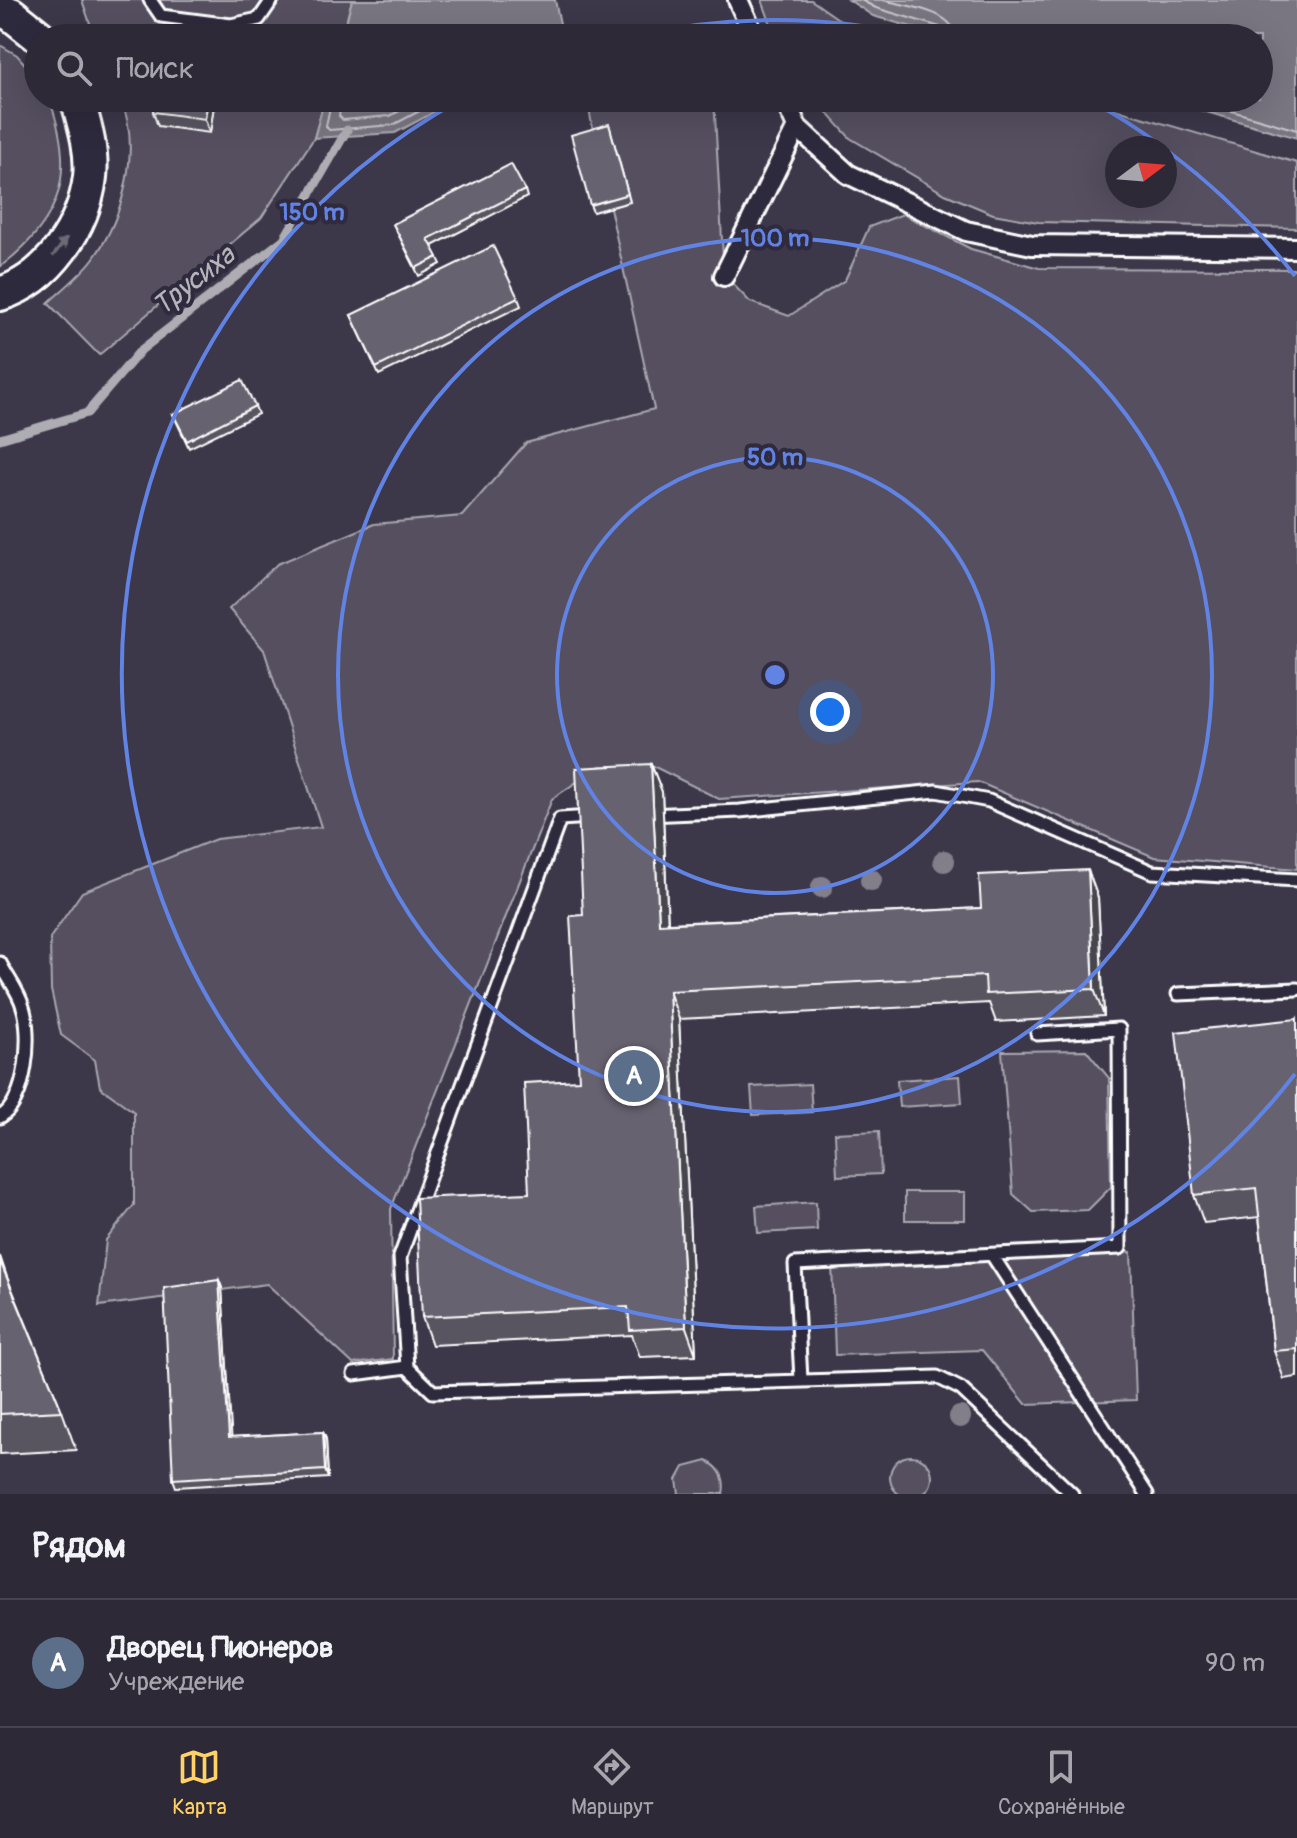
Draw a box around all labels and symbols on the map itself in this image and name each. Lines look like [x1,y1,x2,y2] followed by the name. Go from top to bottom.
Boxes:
[1105,136,1177,208] north arrow
[279,198,345,227] text: 150 m
[741,224,809,253] text: 100 m
[52,237,68,257] one-way arrow
[146,237,244,324] water label: Трусиха
[747,443,803,472] text: 50 m
[761,661,789,689] centre of rings
[810,692,850,732] your location
[608,1046,660,1106] pin: A

